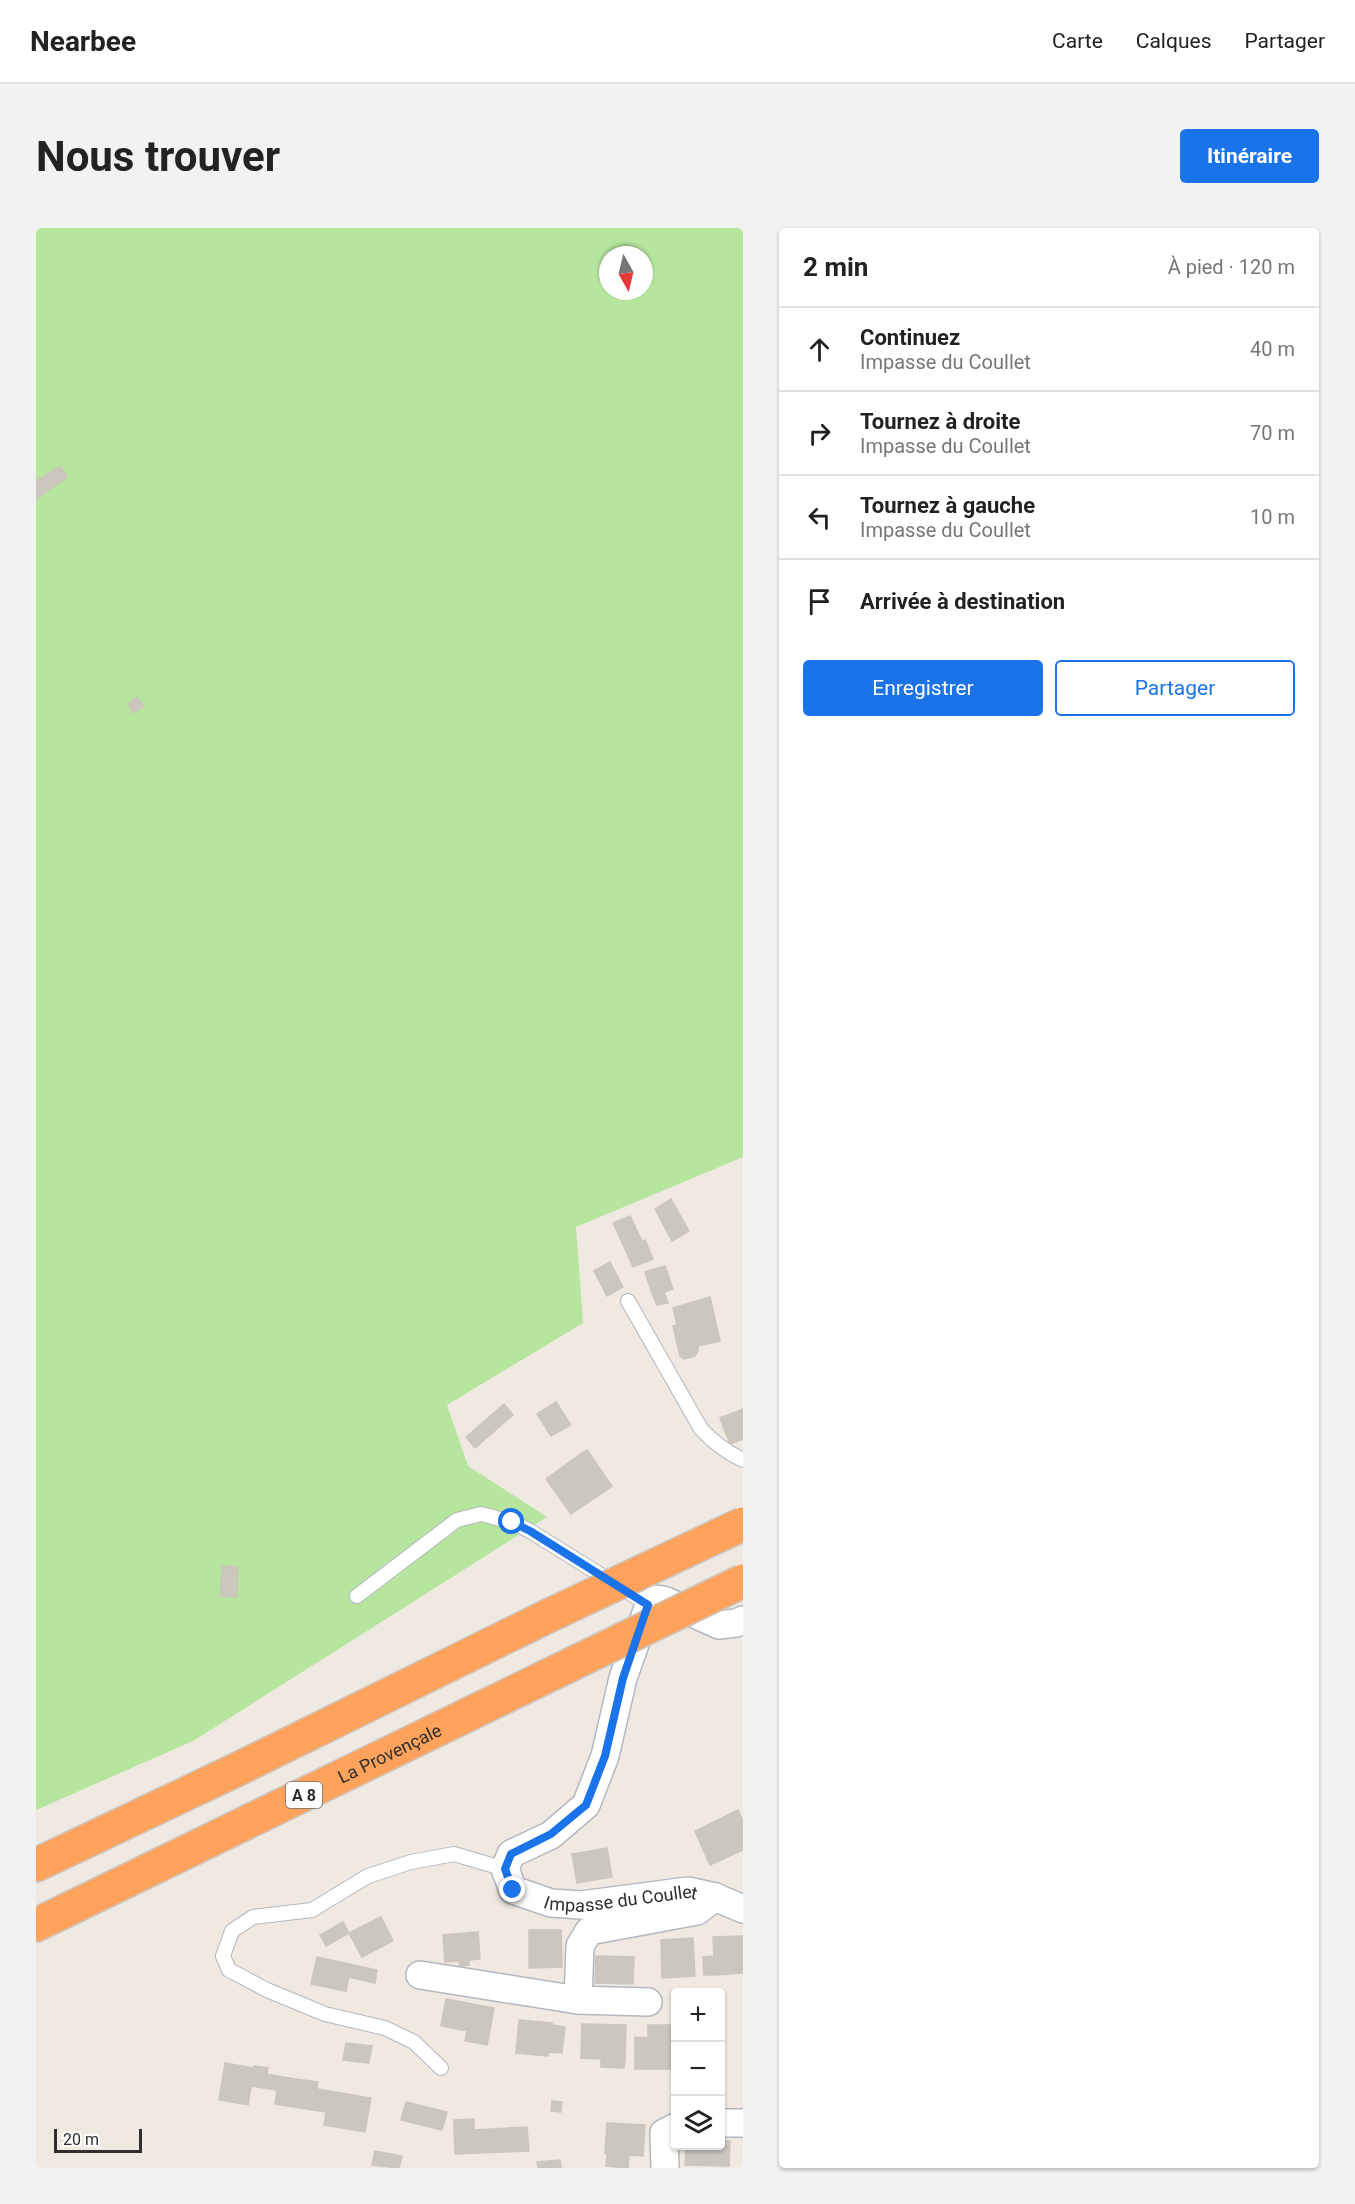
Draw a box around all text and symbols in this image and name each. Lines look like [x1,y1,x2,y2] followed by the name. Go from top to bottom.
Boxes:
[30,25,136,58] text: Nearbee
[1052,29,1103,53] text: Carte
[1136,29,1211,53] text: Calques
[1244,29,1325,53] text: Partager
[1180,129,1319,183] button: Itinéraire
[36,132,280,181] text: Nous trouver
[599,246,653,300] north arrow
[803,252,868,282] text: 2 min
[1168,255,1295,279] text: À pied · 120 m
[860,325,960,350] text: Continuez
[803,333,836,366] icon: ahead
[1250,337,1295,361] text: 40 m
[860,350,1031,374] text: Impasse du Coullet
[860,409,1020,434] text: Tournez à droite
[803,417,836,450] icon: right
[1250,421,1295,445] text: 70 m
[860,434,1031,458] text: Impasse du Coullet
[860,493,1035,518] text: Tournez à gauche
[803,501,836,534] icon: left
[1250,505,1295,529] text: 10 m
[860,518,1031,542] text: Impasse du Coullet
[803,585,836,618] icon: arrive
[860,589,1065,614] text: Arrivée à destination
[803,660,1043,716] button: Enregistrer
[1055,660,1295,716] button: Partager
[498,1508,524,1534] route start
[334,1719,445,1787] street label: La Provençale
[286,1782,322,1808] road number: A 8
[499,1876,525,1902] route end
[541,1880,700,1916] street label: Impasse du Coullet
[671,1988,725,2150] map controls
[671,1988,725,2042] button: +
[671,2042,725,2096] button: −
[671,2096,725,2150] button: layers
[54,2126,142,2154] scale bar
[63,2130,99,2149] text: 20 m

